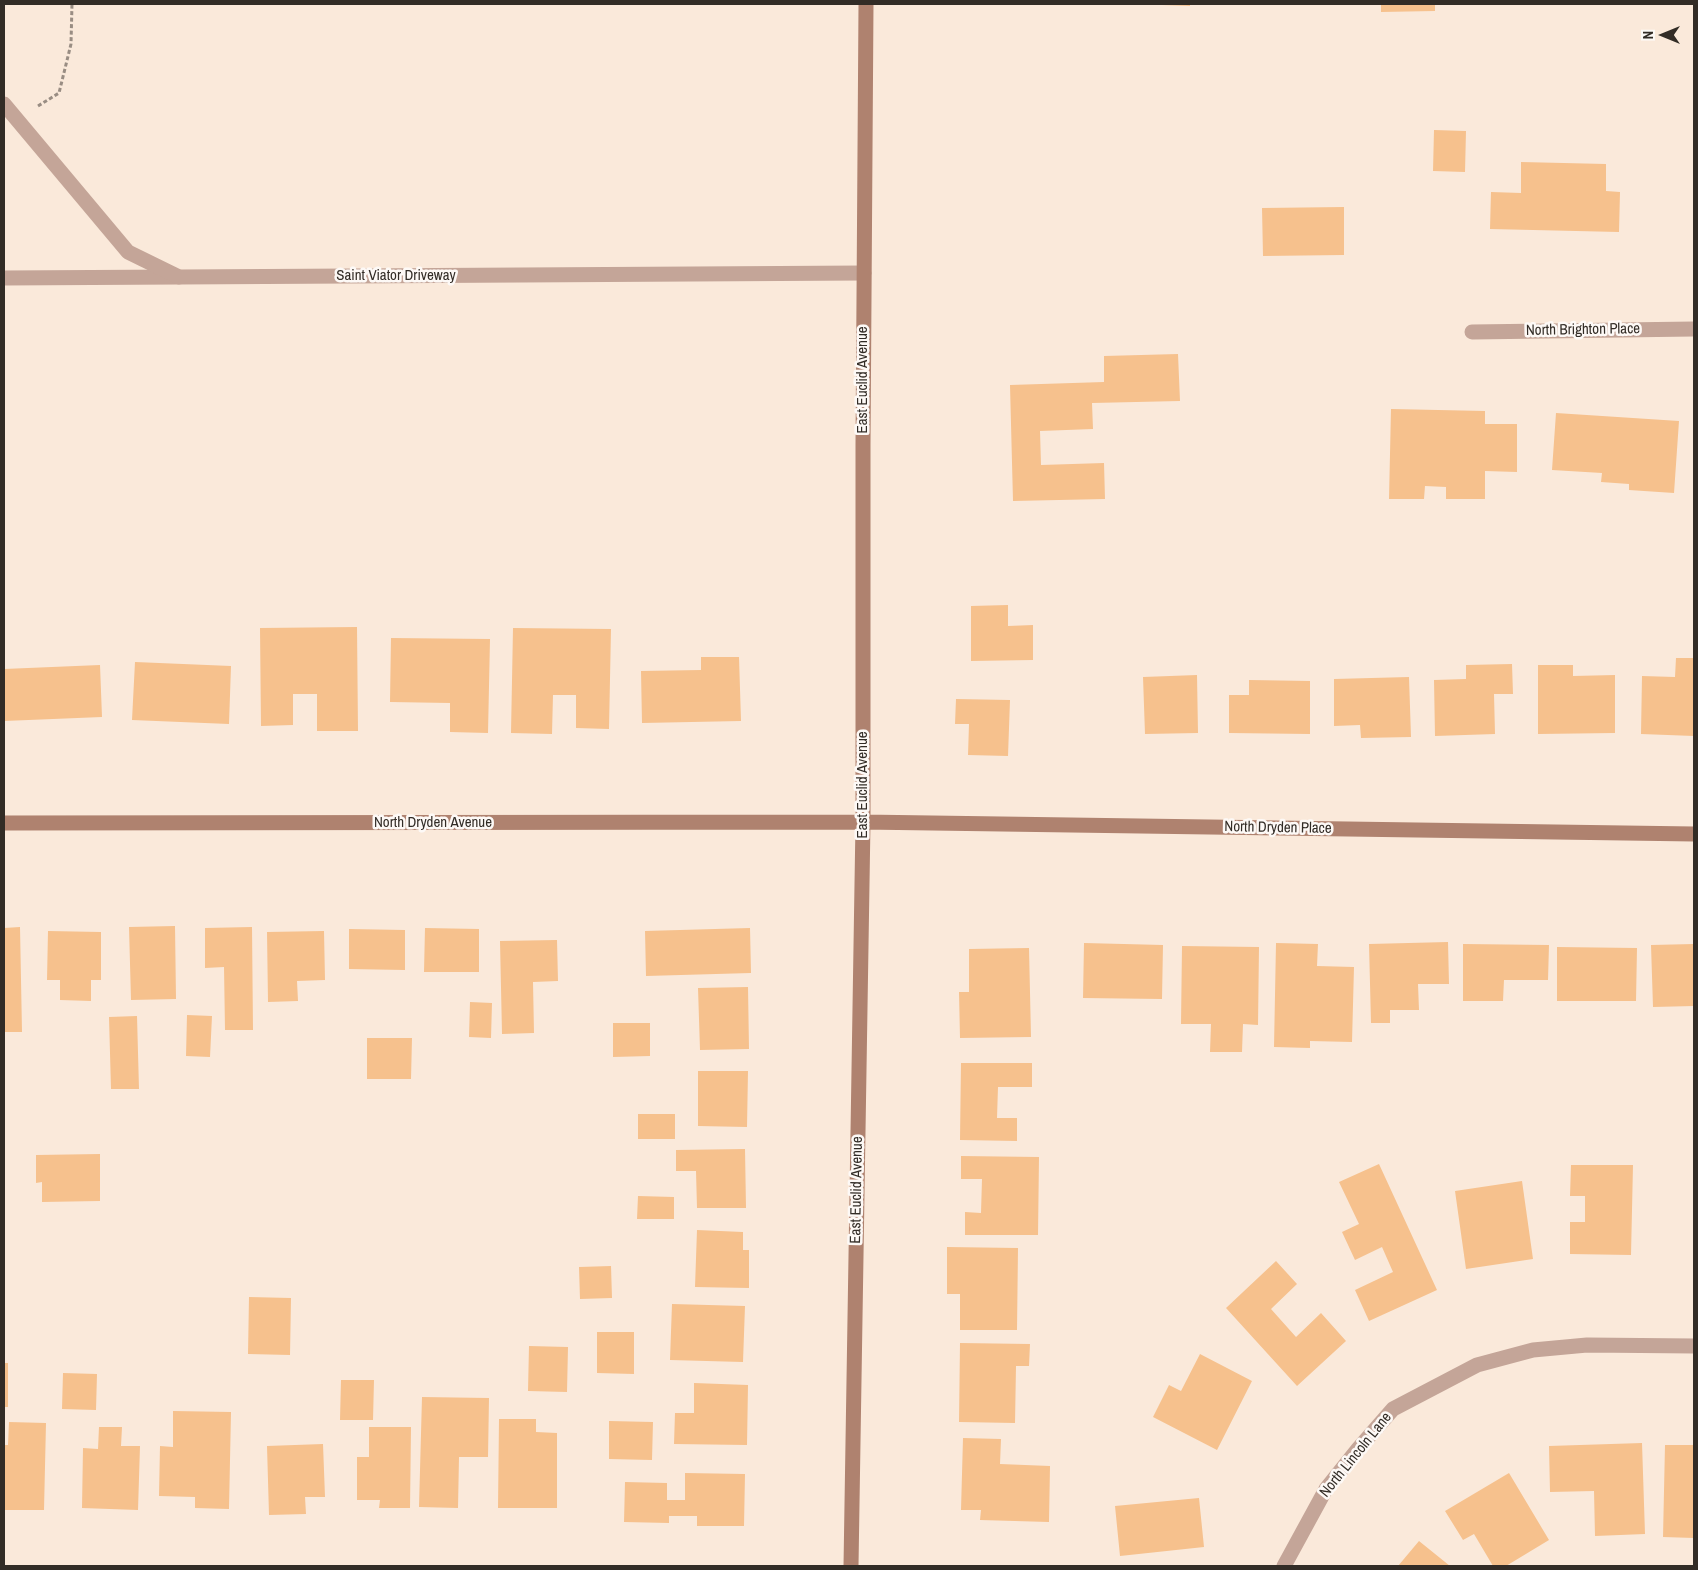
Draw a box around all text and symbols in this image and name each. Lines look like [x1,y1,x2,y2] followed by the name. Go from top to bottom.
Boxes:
[1638,10,1688,60] north arrow
[1639,31,1657,39] text: N
[336,267,456,285] street label: Saint Viator Driveway
[1526,320,1640,340] street label: North Brighton Place
[854,326,872,434] street label: East Euclid Avenue
[854,731,872,839] street label: East Euclid Avenue
[374,814,492,832] street label: North Dryden Avenue
[1224,818,1332,838] street label: North Dryden Place
[847,1136,867,1244] street label: East Euclid Avenue
[1316,1409,1396,1501] street label: North Lincoln Lane

